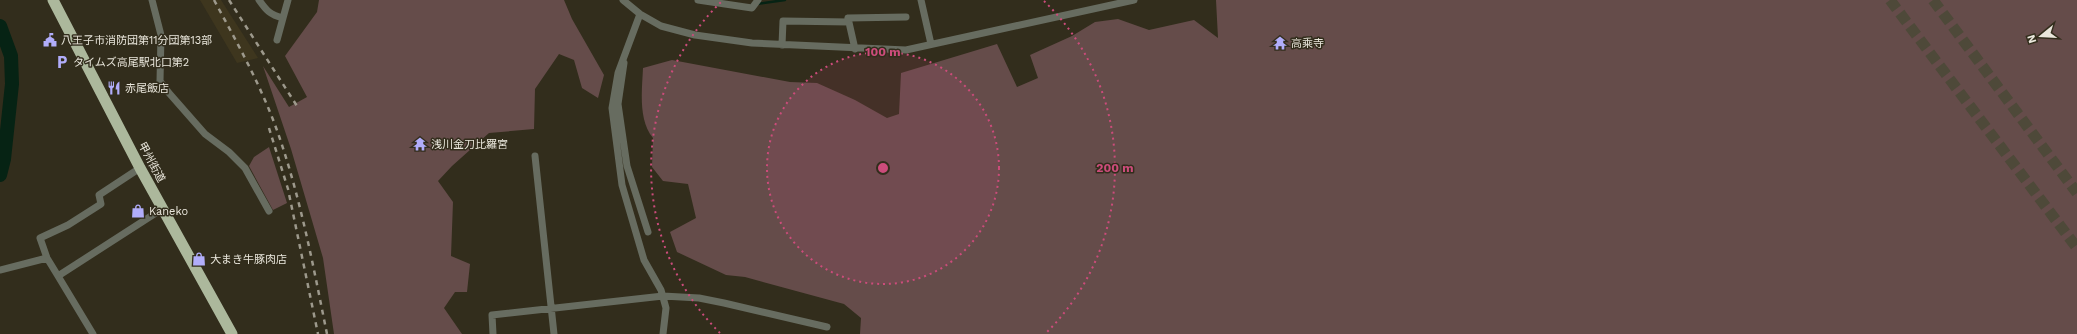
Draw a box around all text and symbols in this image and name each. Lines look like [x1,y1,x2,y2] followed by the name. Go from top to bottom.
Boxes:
[2021,16,2061,56] north arrow
[42,32,58,48] public building icon: 八王子市消防団第11分団第13部
[2025,33,2039,45] text: N
[61,34,212,47] place label: 八王子市消防団第11分団第13部
[1272,35,1288,51] temple icon: 高乘寺
[1291,37,1324,50] place label: 高乘寺
[865,45,901,59] text: 100 m
[54,54,70,70] parking icon: タイムズ高尾駅北口第2
[73,56,189,69] place label: タイムズ高尾駅北口第2
[106,80,122,96] restaurant icon: 赤尾飯店
[125,82,169,95] place label: 赤尾飯店
[412,136,428,152] temple icon: 浅川金刀比羅宮
[431,138,508,151] place label: 浅川金刀比羅宮
[135,140,168,185] street label: 甲州街道
[876,161,890,175] centre of rings
[1096,161,1134,175] text: 200 m
[130,203,146,219] shop icon: Kaneko
[149,205,188,218] place label: Kaneko
[191,251,207,267] shop icon: 大まき牛豚肉店
[210,253,287,266] place label: 大まき牛豚肉店

